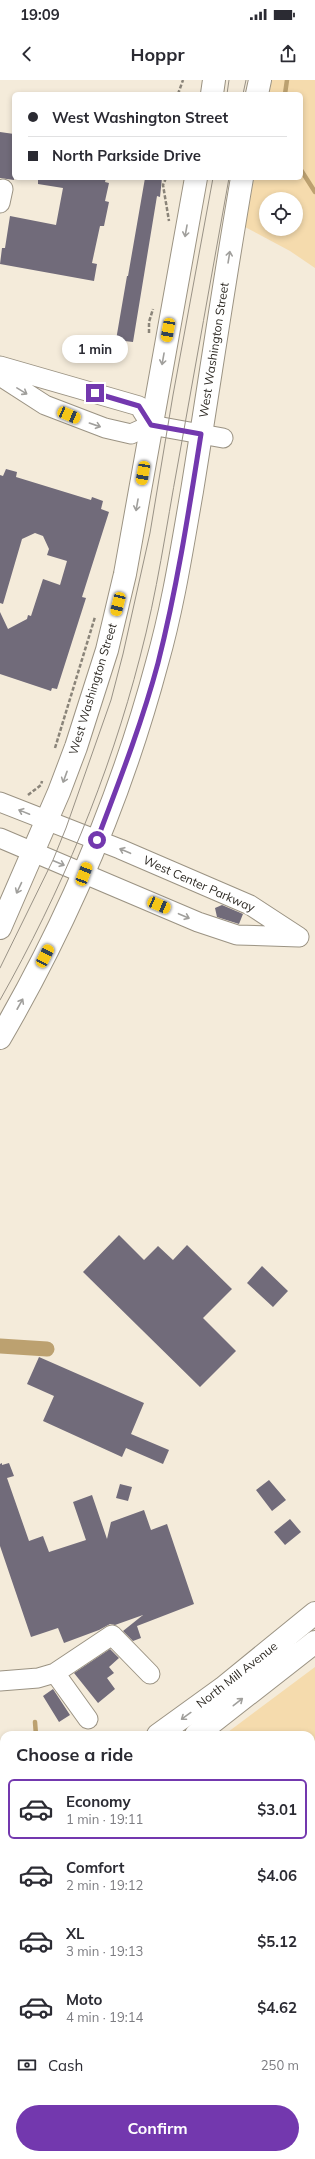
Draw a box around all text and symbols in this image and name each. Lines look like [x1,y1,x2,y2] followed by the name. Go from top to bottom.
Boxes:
[20,5,60,24] text: 19:09
[16,43,38,65] icon: back
[131,43,184,66] text: Hoppr
[277,43,299,65] icon: share
[52,108,228,127] text: West Washington Street
[52,146,201,165] text: North Parkside Drive
[259,192,303,236] map controls
[259,192,303,236] button: locate
[182,224,190,237] one-way arrow
[225,251,233,264] one-way arrow
[195,281,232,419] street label: West Washington Street
[160,317,176,343] car
[62,335,128,363] callout: 1 min
[78,341,112,357] text: 1 min
[159,352,167,365] one-way arrow
[86,384,104,402] route end
[16,388,28,396] one-way arrow
[56,405,82,425] car
[88,421,100,429] one-way arrow
[135,460,151,486] car
[133,498,141,511] one-way arrow
[109,591,127,617] car
[65,621,120,756] street label: West Washington Street
[61,771,69,783] one-way arrow
[18,807,30,815] one-way arrow
[88,831,106,849] route start
[119,847,131,854] one-way arrow
[141,852,258,915] street label: West Center Parkway
[53,860,65,867] one-way arrow
[74,861,94,887] car
[15,882,22,894] one-way arrow
[146,895,172,915] car
[178,913,190,920] one-way arrow
[34,943,56,969] car
[16,998,24,1010] one-way arrow
[193,1638,280,1711] street label: North Mill Avenue
[232,1698,243,1707] one-way arrow
[180,1712,191,1720] one-way arrow
[16,1743,133,1766] text: Choose a ride
[18,1791,54,1827] icon: car
[66,1792,131,1811] text: Economy
[257,1800,297,1819] text: $3.01
[66,1811,143,1827] text: 1 min · 19:11
[18,1857,54,1893] icon: car
[66,1858,124,1877] text: Comfort
[257,1866,297,1885] text: $4.06
[66,1877,143,1893] text: 2 min · 19:12
[18,1923,54,1959] icon: car
[66,1924,84,1943] text: XL
[257,1932,297,1951] text: $5.12
[66,1943,143,1959] text: 3 min · 19:13
[18,1989,54,2025] icon: car
[66,1990,102,2009] text: Moto
[257,1998,297,2017] text: $4.62
[66,2009,143,2025] text: 4 min · 19:14
[16,2054,38,2076] icon: cash
[48,2056,83,2075] text: Cash
[261,2057,299,2073] text: 250 m
[16,2105,299,2151] button: Confirm

